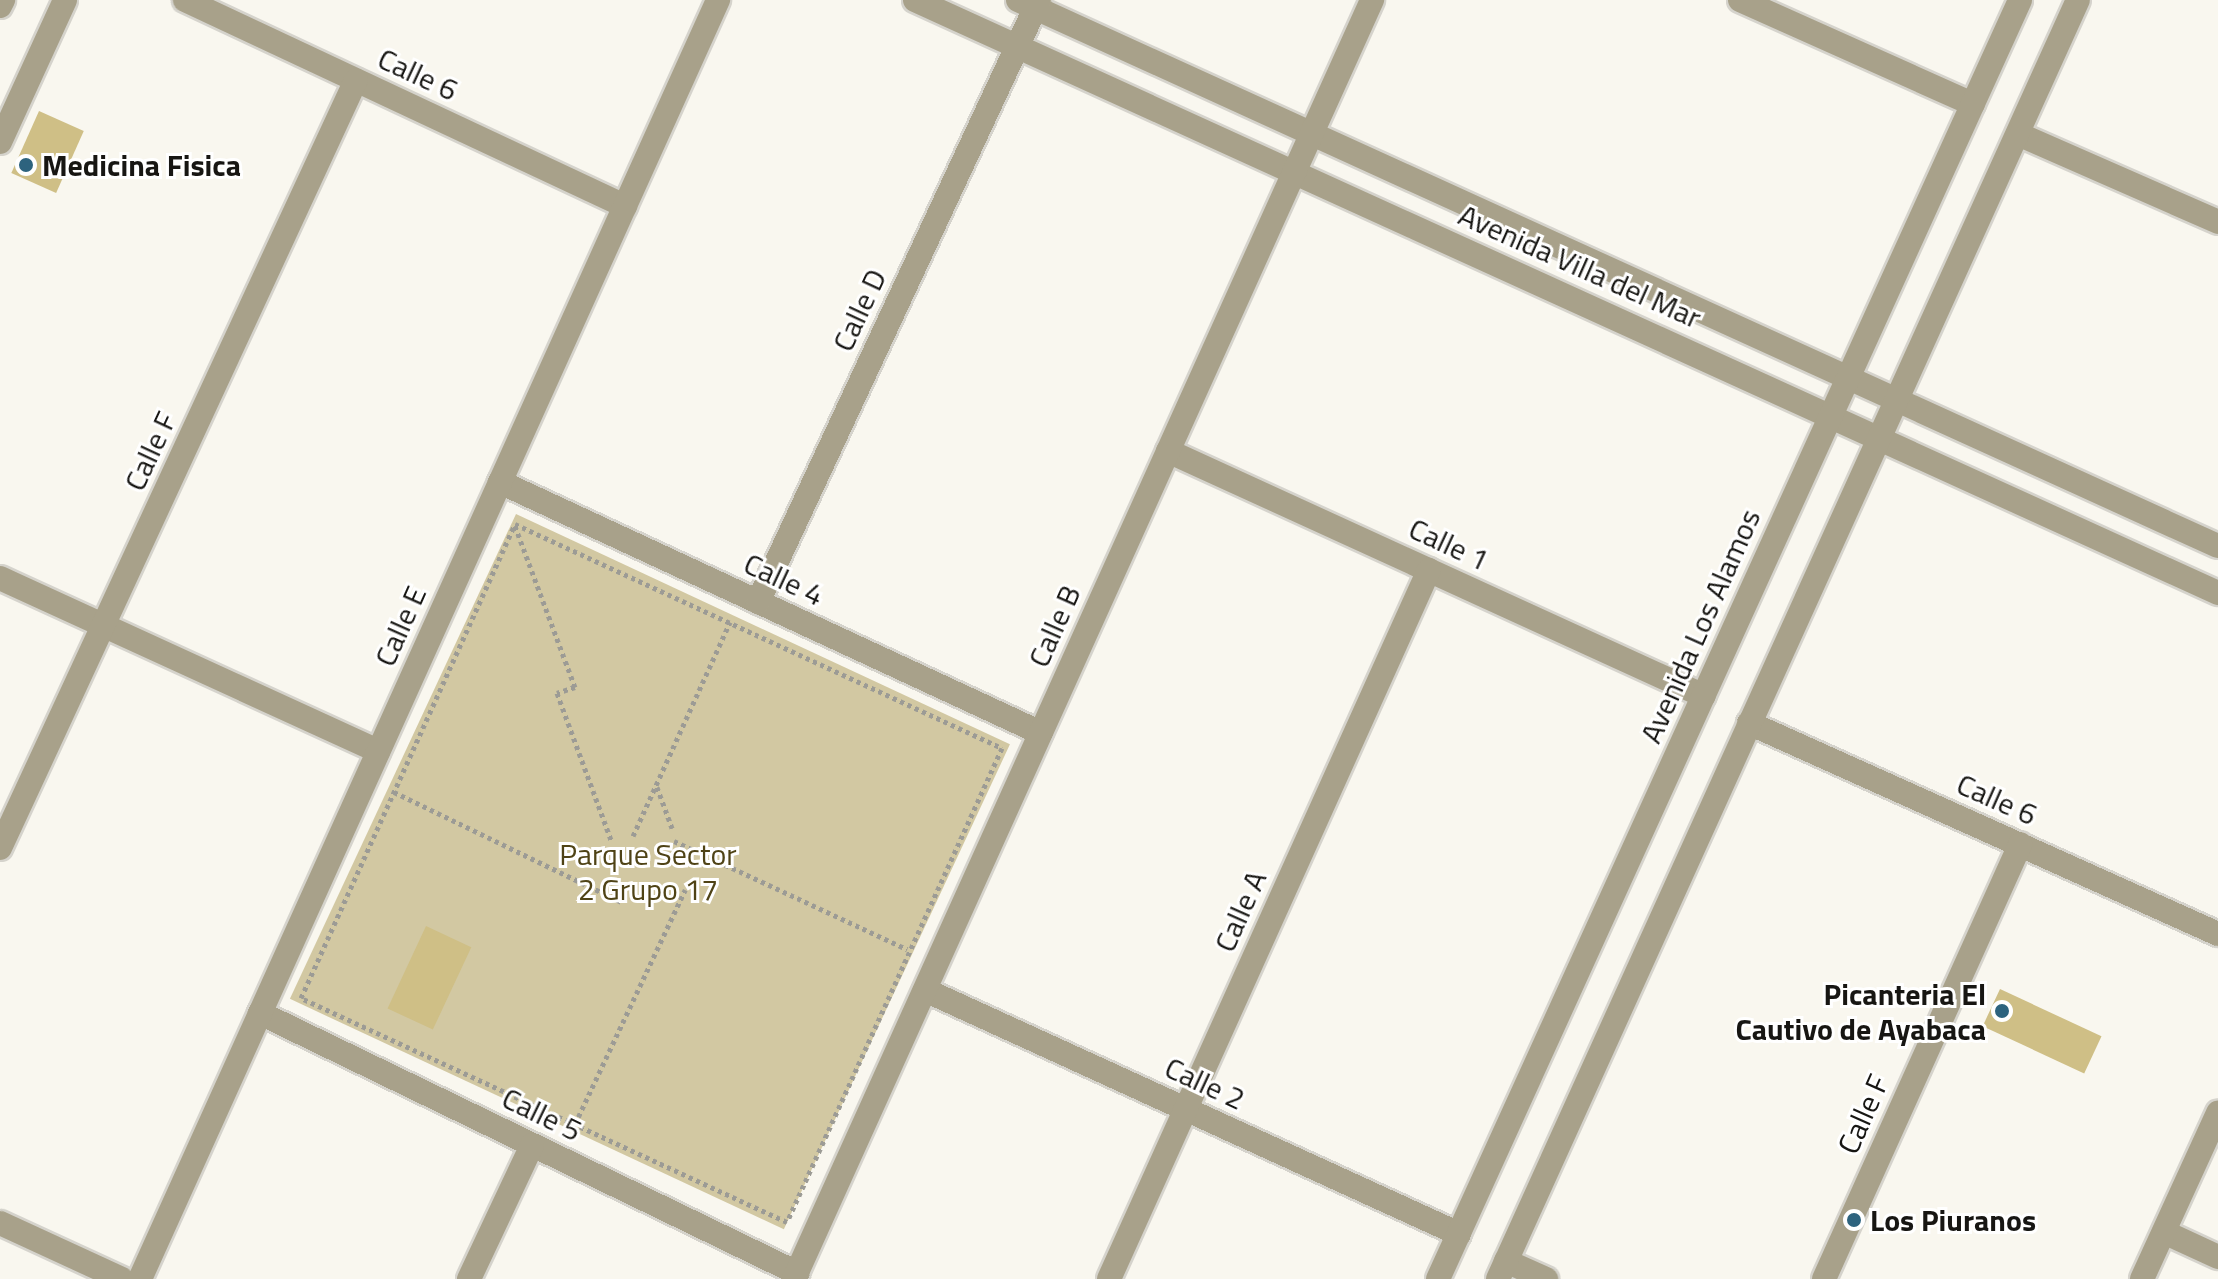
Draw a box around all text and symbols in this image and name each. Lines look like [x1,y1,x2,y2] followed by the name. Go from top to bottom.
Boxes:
[372,40,464,108] street label: Calle 6
[42,147,241,183] place label: Medicina Fisica
[17,156,35,174] marker: Medicina Fisica
[1453,196,1707,336] street label: Avenida Villa del Mar
[824,263,894,357] street label: Calle D
[116,406,184,496] street label: Calle F
[1632,504,1768,748] street label: Avenida Los Alamos
[1403,510,1495,578] street label: Calle 1
[738,545,830,613] street label: Calle 4
[1020,580,1088,672] street label: Calle B
[367,581,433,671] street label: Calle E
[1951,766,2043,832] street label: Calle 6
[559,836,737,906] park label: Parque Sector 2 Grupo 17
[1206,865,1274,957] street label: Calle A
[1735,976,1986,1046] place label: Picanteria El Cautivo de Ayabaca
[1993,1002,2011,1020] marker: Picanteria El Cautivo de Ayabaca
[1159,1049,1251,1117] street label: Calle 2
[1830,1069,1896,1159] street label: Calle F
[496,1079,588,1149] street label: Calle 5
[1870,1202,2036,1238] place label: Los Piuranos
[1845,1211,1863,1229] marker: Los Piuranos

